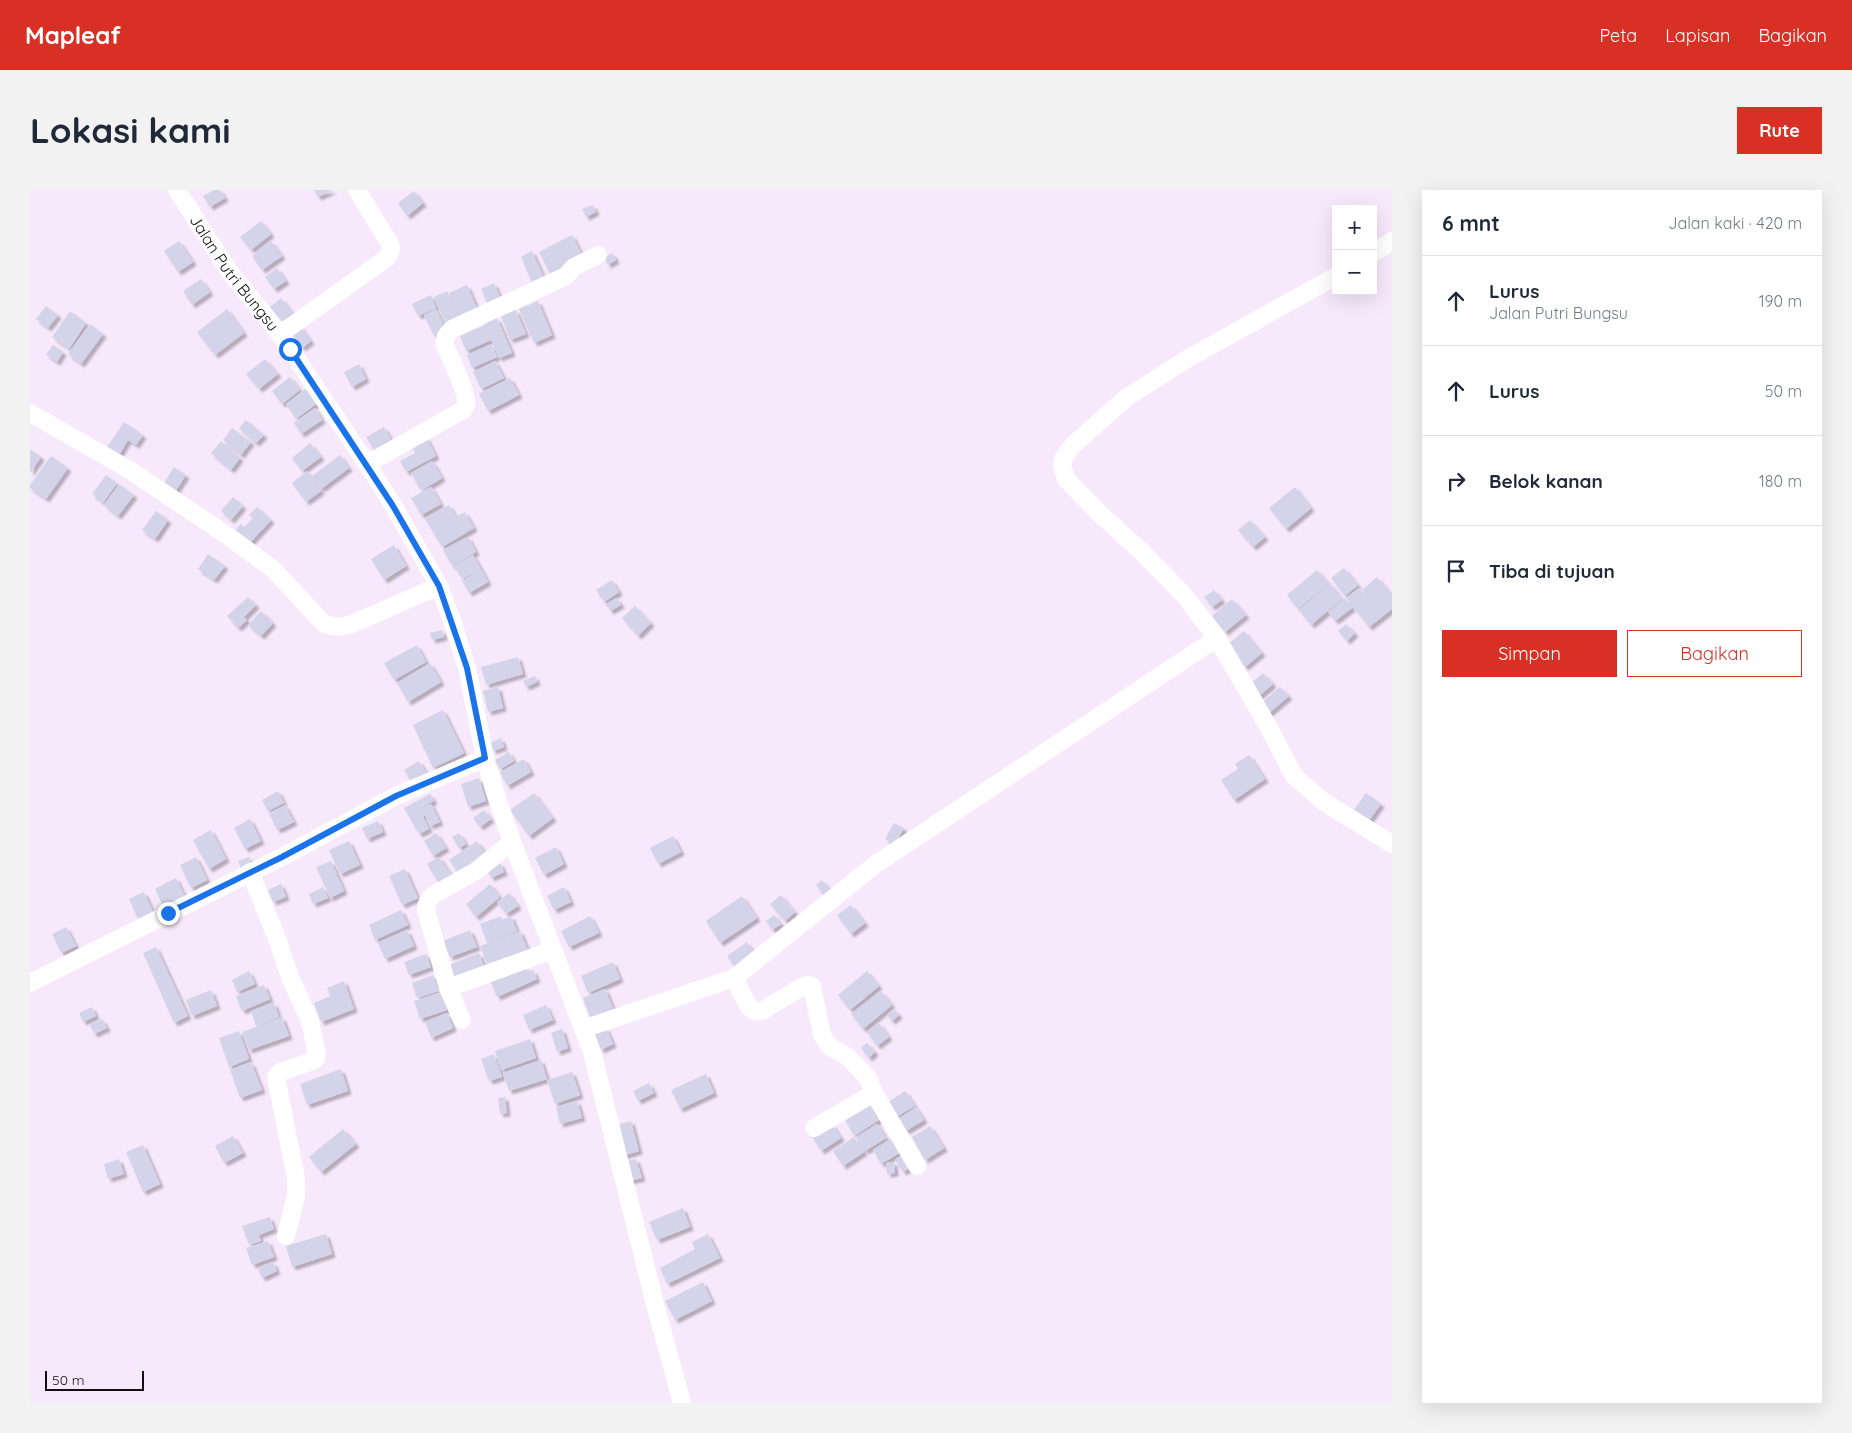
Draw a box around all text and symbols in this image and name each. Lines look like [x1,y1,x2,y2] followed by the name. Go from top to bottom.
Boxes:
[25,20,121,50] text: Mapleaf
[1600,24,1637,47] text: Peta
[1665,24,1730,47] text: Lapisan
[1758,24,1827,47] text: Bagikan
[1737,107,1822,154] button: Rute
[30,108,230,152] text: Lokasi kami
[1332,205,1377,295] map controls
[1332,205,1377,250] button: +
[1442,210,1500,236] text: 6 mnt
[186,211,284,335] street label: Jalan Putri Bungsu
[1668,213,1802,233] text: Jalan kaki · 420 m
[1332,250,1377,295] button: −
[1489,279,1539,303] text: Lurus
[1442,287,1470,315] icon: ahead
[1759,291,1802,311] text: 190 m
[1489,303,1628,323] text: Jalan Putri Bungsu
[279,338,302,361] route start
[1442,377,1470,405] icon: ahead
[1489,379,1539,403] text: Lurus
[1765,381,1802,401] text: 50 m
[1442,467,1470,495] icon: right
[1489,469,1603,493] text: Belok kanan
[1759,471,1802,491] text: 180 m
[1442,557,1470,585] icon: arrive
[1489,559,1615,583] text: Tiba di tujuan
[1442,630,1617,677] button: Simpan
[1627,630,1802,677] button: Bagikan
[157,902,180,925] route end
[45,1368,144,1391] scale bar
[52,1371,85,1389] text: 50 m

